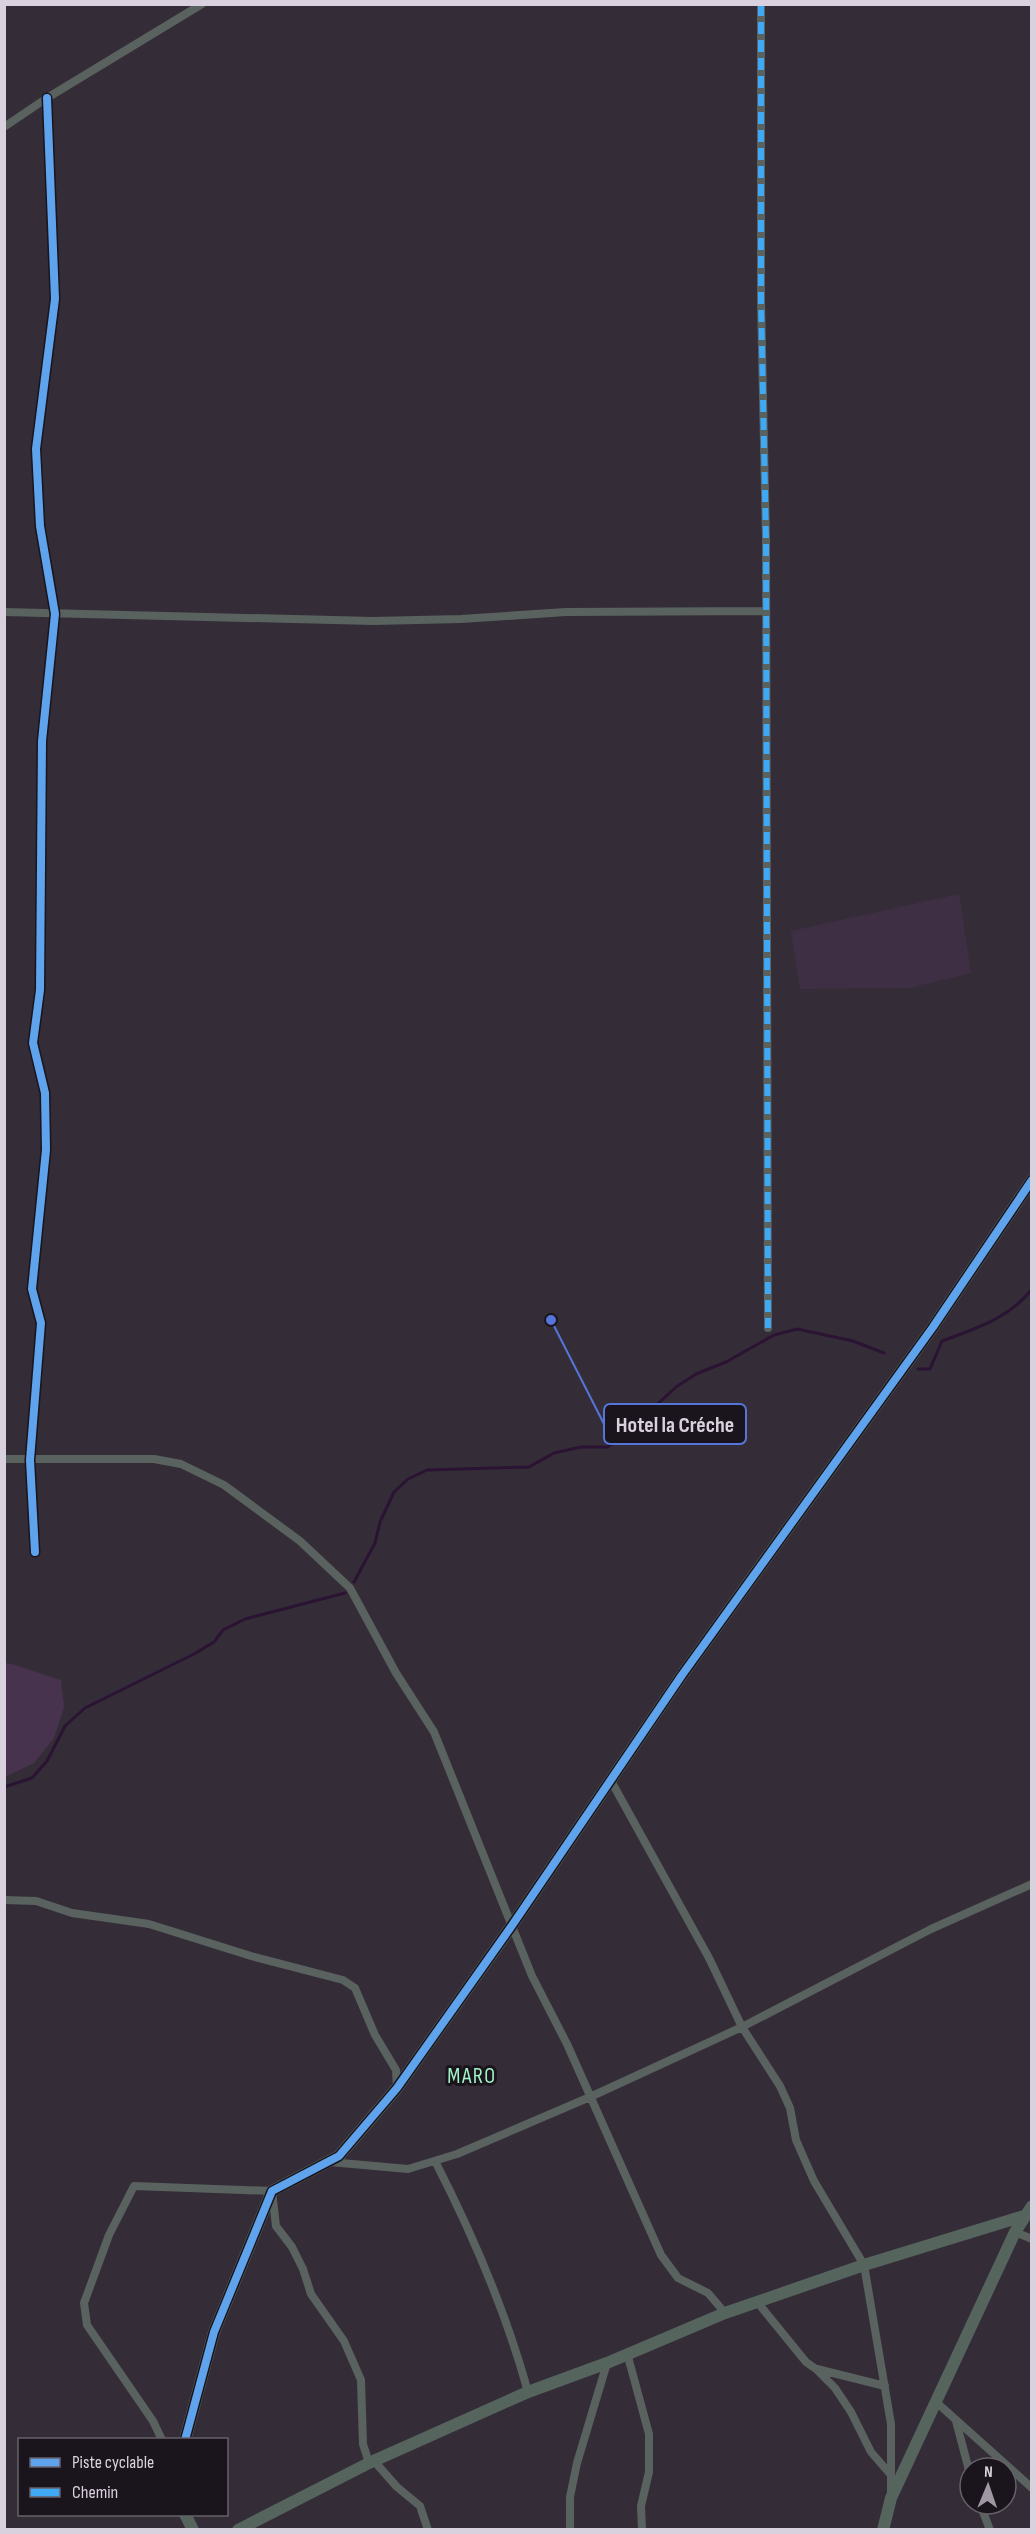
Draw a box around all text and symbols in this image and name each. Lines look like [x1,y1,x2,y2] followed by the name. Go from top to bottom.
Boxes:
[604,1404,746,1444] callout: Hotel la Créche
[616,1412,734,1439] text: Hotel la Créche
[447,2063,497,2090] district label: MARO
[18,2438,228,2516] legend
[72,2452,154,2473] text: Piste cyclable
[958,2456,1018,2516] north arrow
[984,2463,993,2482] text: N
[72,2482,118,2503] text: Chemin

